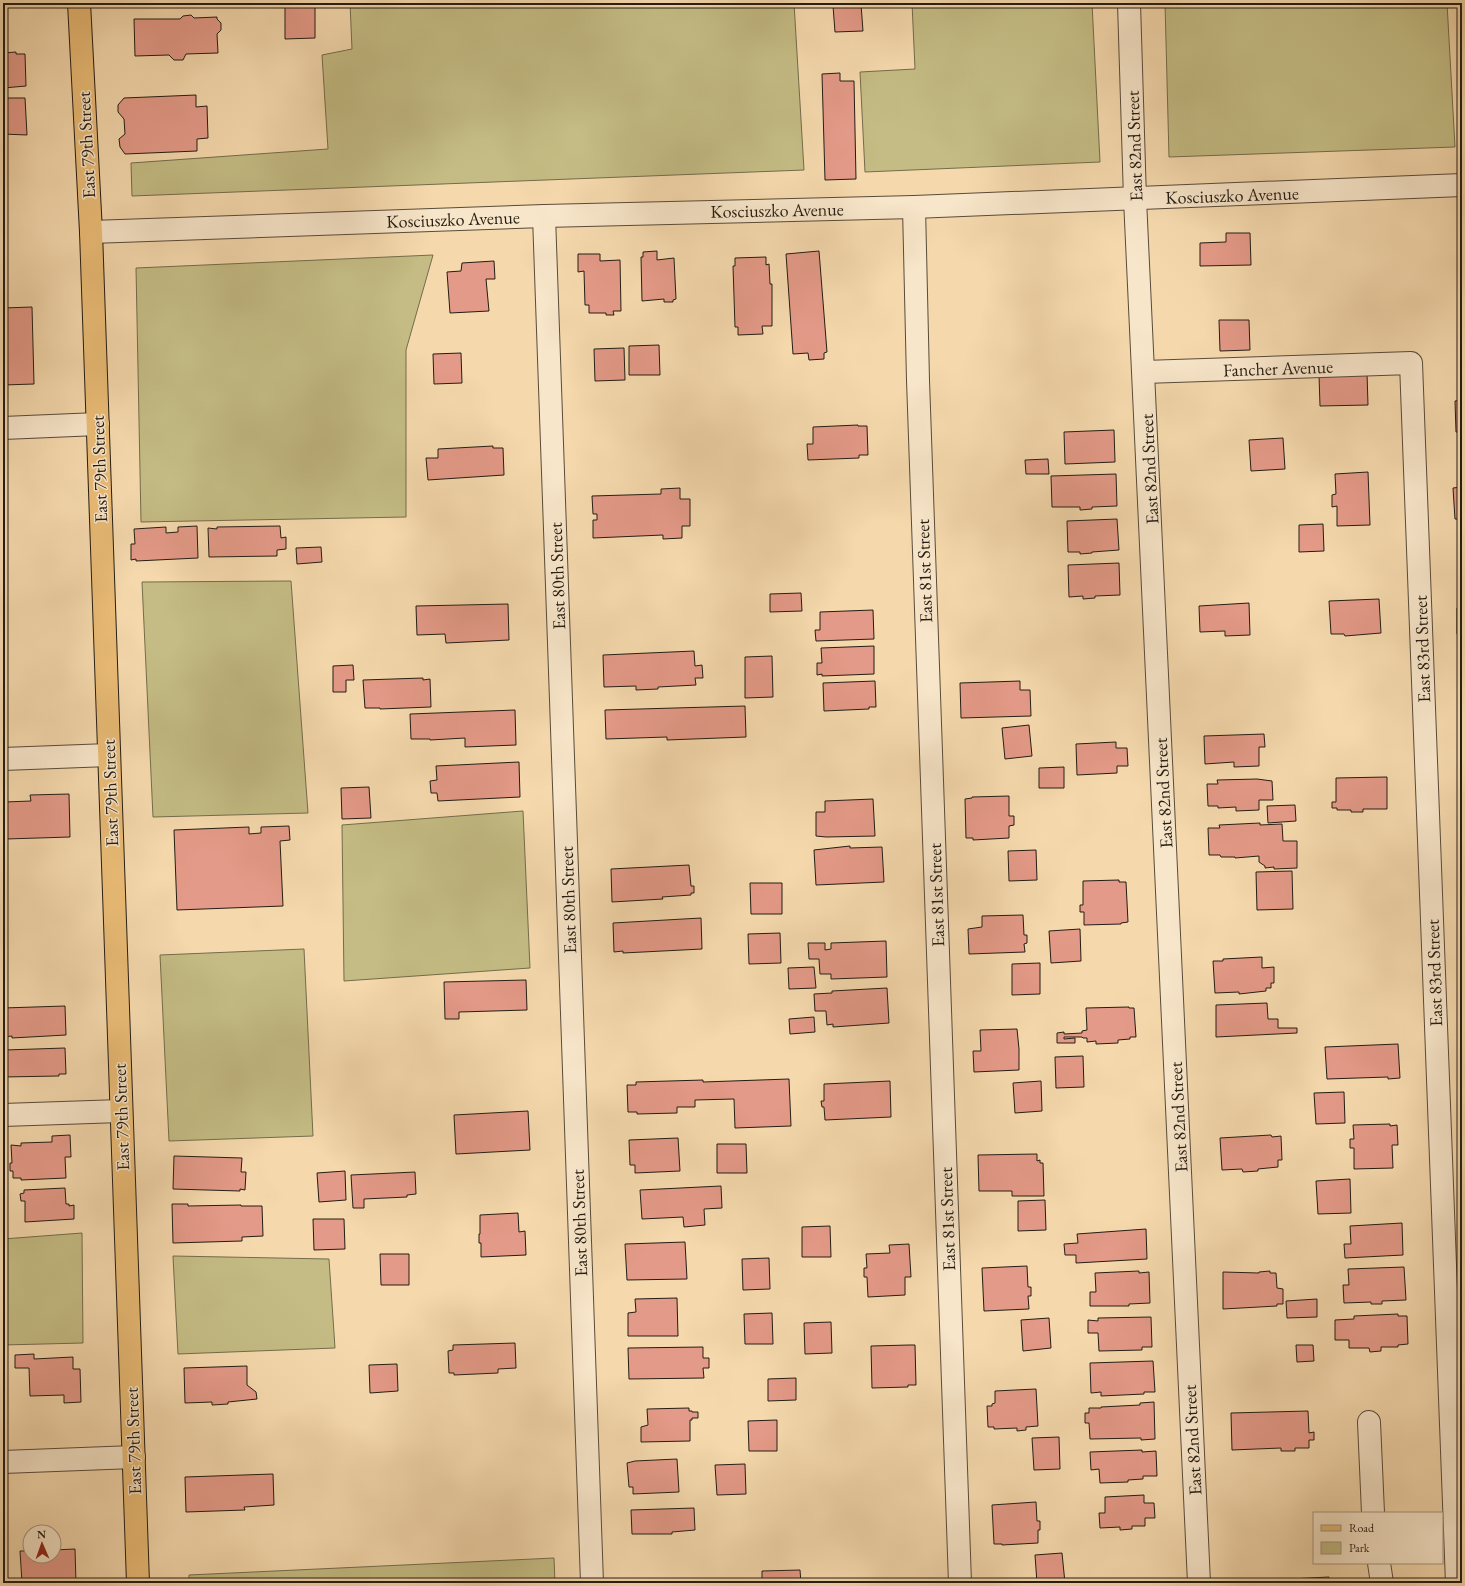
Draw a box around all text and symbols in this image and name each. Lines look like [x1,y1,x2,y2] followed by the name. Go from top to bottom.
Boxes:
[72,90,100,199] street label: East 79th Street
[1121,90,1147,202] street label: East 82nd Street
[1165,181,1299,209] street label: Kosciuszko Avenue
[710,197,844,223] street label: Kosciuszko Avenue
[386,205,520,233] street label: Kosciuszko Avenue
[1223,355,1333,381] street label: Fancher Avenue
[1135,413,1163,525] street label: East 82nd Street
[86,415,112,523] street label: East 79th Street
[911,518,937,623] street label: East 81st Street
[544,522,570,630] street label: East 80th Street
[1409,595,1435,703] street label: East 83rd Street
[1149,737,1177,849] street label: East 82nd Street
[97,739,123,847] street label: East 79th Street
[923,842,949,947] street label: East 81st Street
[555,846,581,954] street label: East 80th Street
[1421,919,1447,1027] street label: East 83rd Street
[1164,1061,1192,1173] street label: East 82nd Street
[108,1063,134,1171] street label: East 79th Street
[934,1166,960,1271] street label: East 81st Street
[566,1169,592,1277] street label: East 80th Street
[1178,1384,1206,1496] street label: East 82nd Street
[120,1387,146,1495] street label: East 79th Street
[1313,1512,1443,1564] legend
[1349,1520,1375,1536] text: Road
[22,1524,62,1564] north arrow
[37,1527,46,1541] text: N
[1349,1540,1370,1556] text: Park

